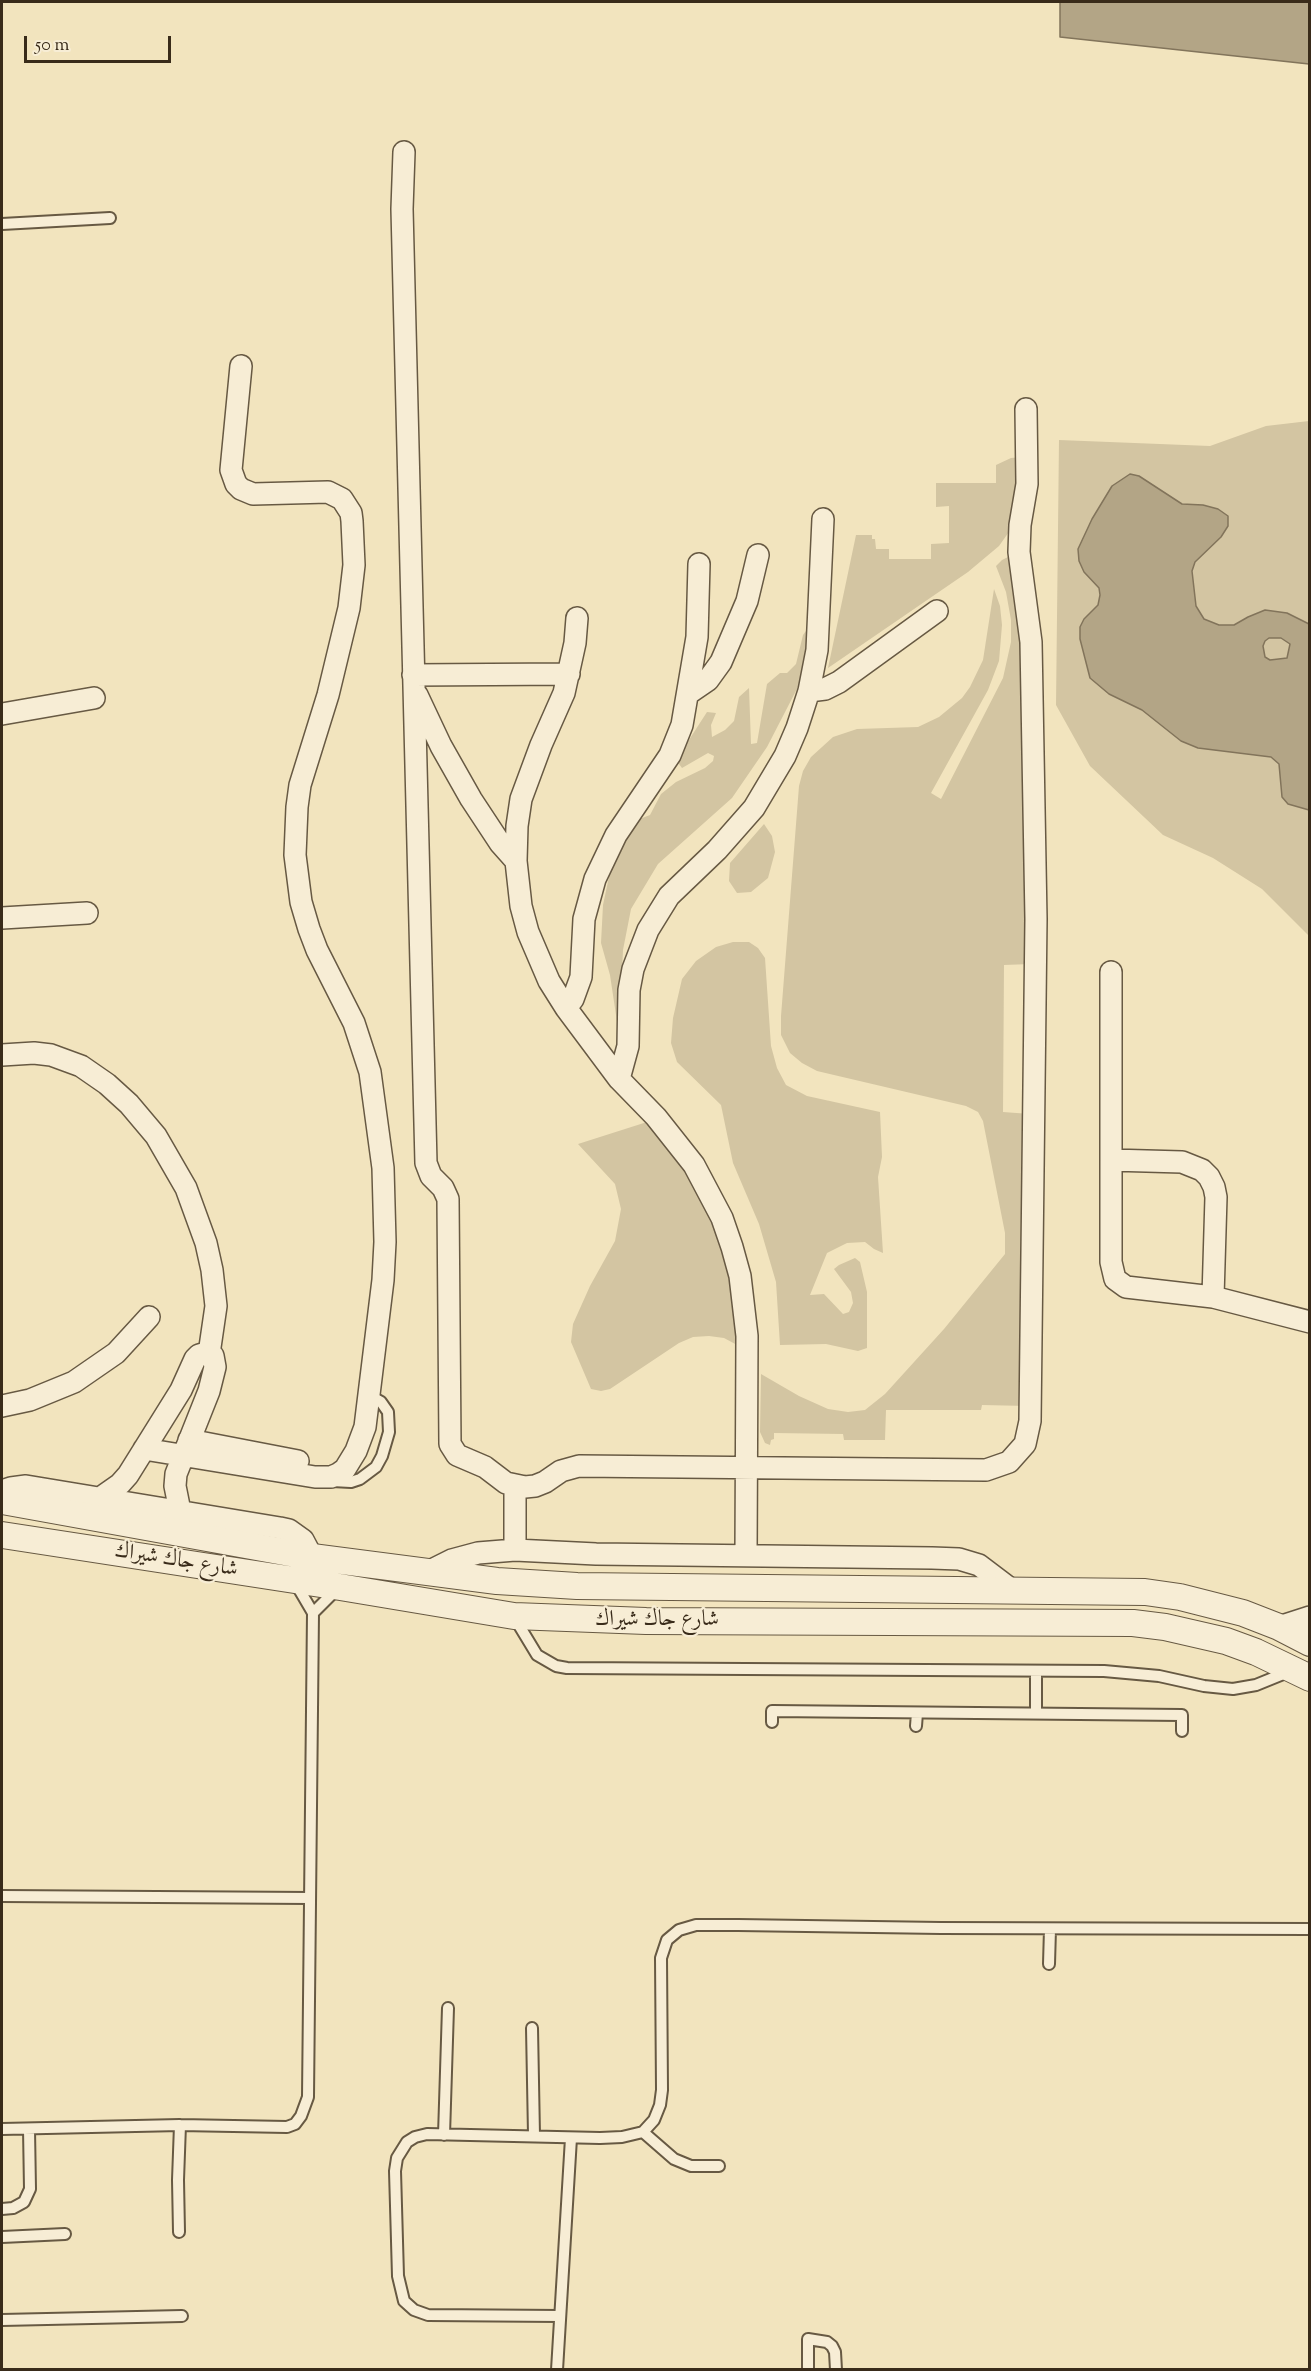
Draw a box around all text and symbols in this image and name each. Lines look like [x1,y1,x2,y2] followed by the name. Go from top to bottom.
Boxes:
[27,24,174,62] scale bar
[35,33,69,59] text: 50 m
[113,1539,239,1585] street label: شارع جاك شيراك
[595,1608,719,1634] street label: شارع جاك شيراك

